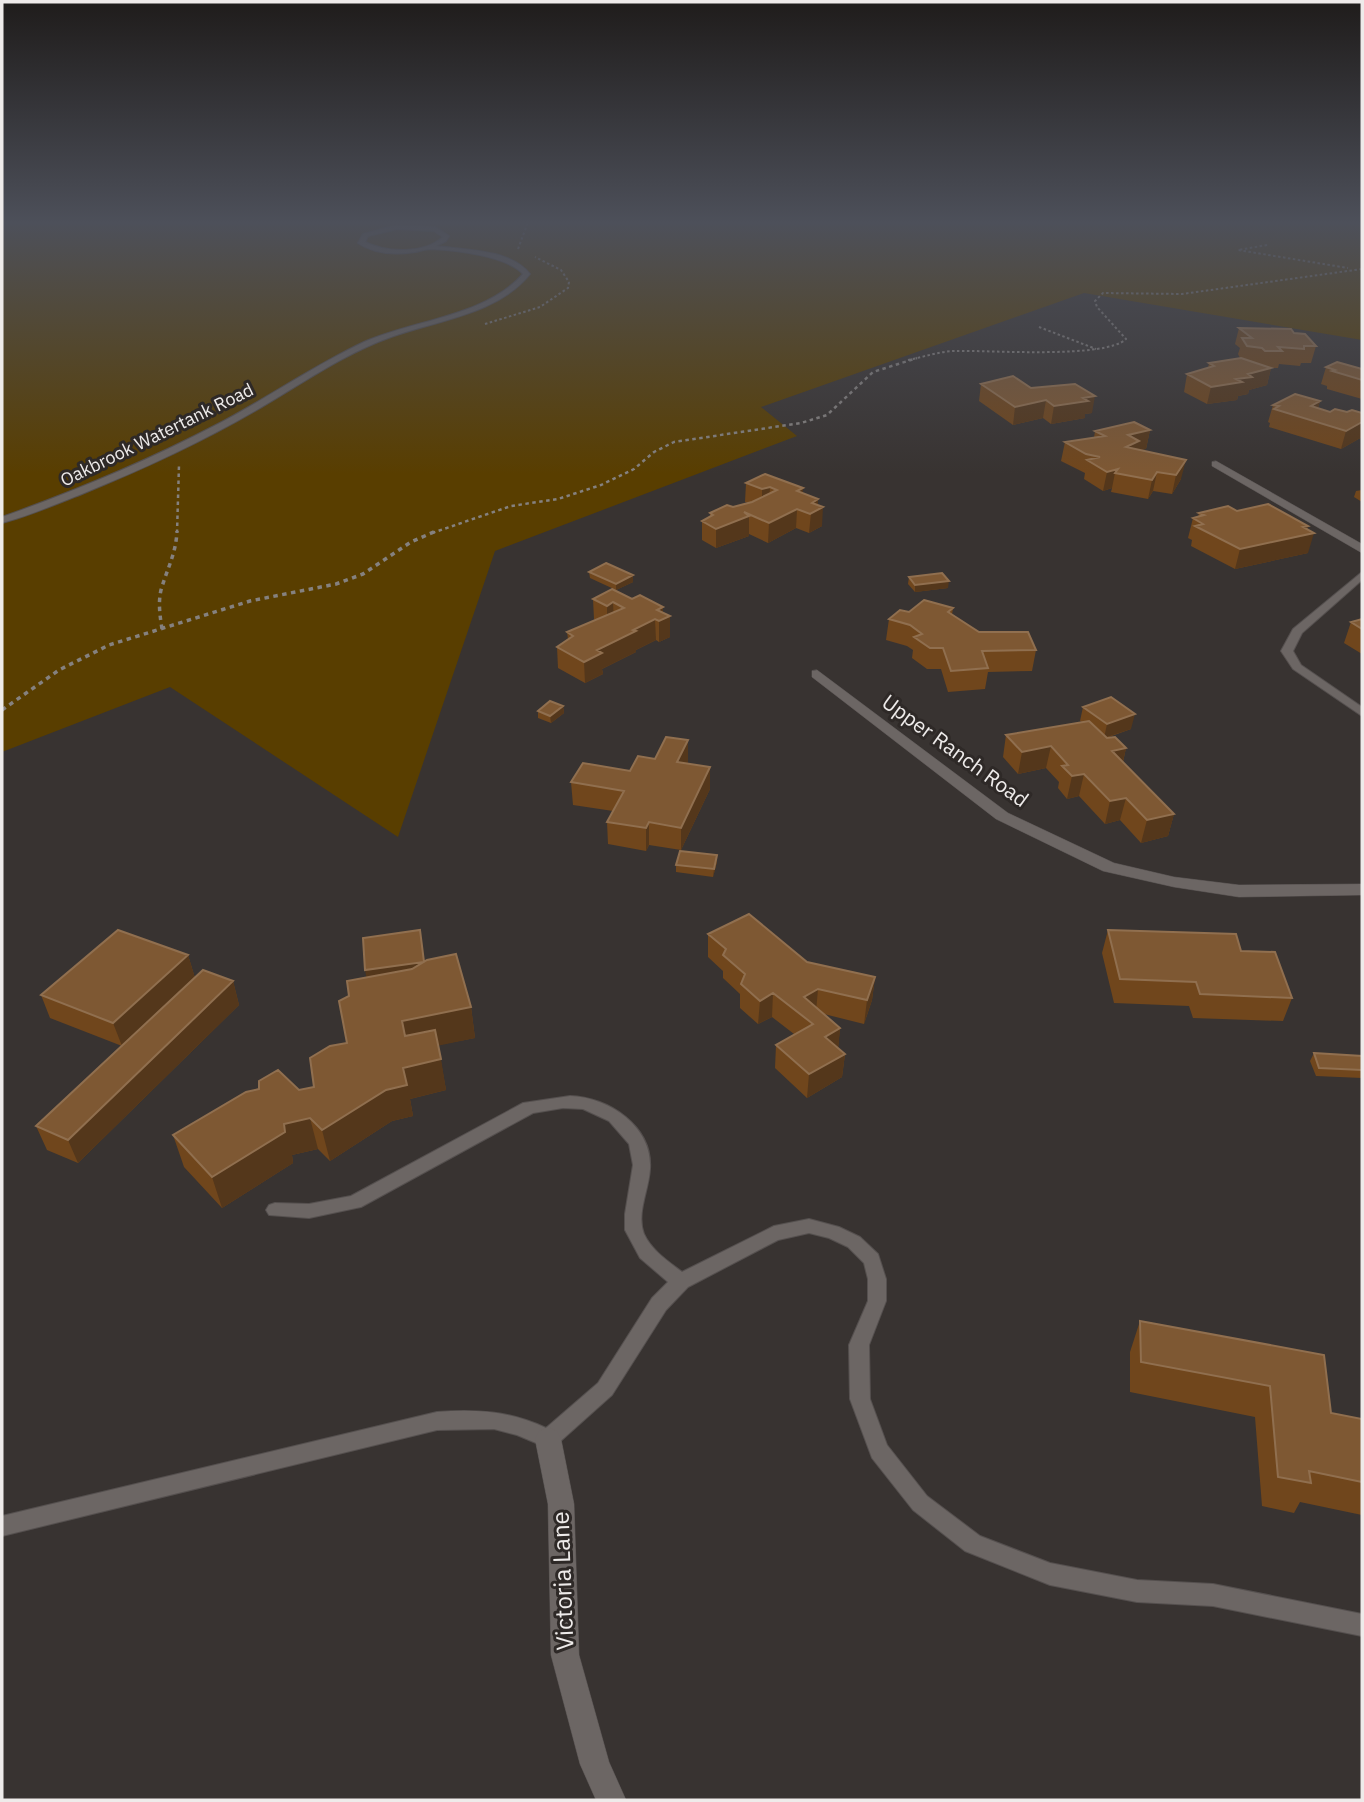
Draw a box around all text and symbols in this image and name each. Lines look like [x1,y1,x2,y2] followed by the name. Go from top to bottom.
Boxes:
[56,378,257,491] street label: Oakbrook Watertank Road
[877,687,1035,813] street label: Upper Ranch Road
[544,1511,580,1651] street label: Victoria Lane

